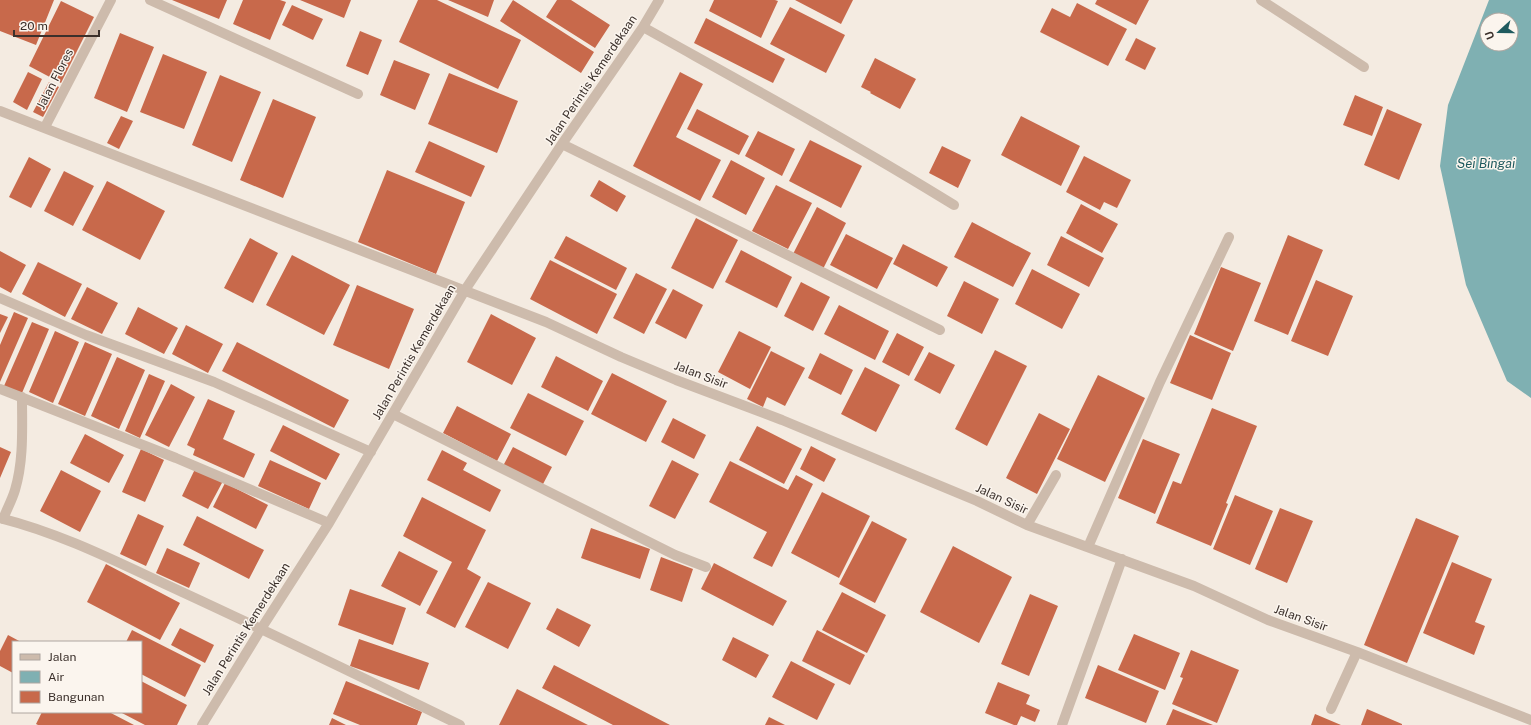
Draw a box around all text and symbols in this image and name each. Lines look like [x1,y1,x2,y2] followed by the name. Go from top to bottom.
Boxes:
[14,12,99,38] scale bar
[542,12,640,148] street label: Jalan Perintis Kemerdekaan
[1479,12,1519,52] north arrow
[20,19,48,33] text: 20 m
[1483,30,1497,41] text: U
[34,46,76,112] street label: Jalan Flores
[1457,156,1516,171] water label: Sei Bingai
[369,282,459,422] street label: Jalan Perintis Kemerdekaan
[672,358,730,392] street label: Jalan Sisir
[974,481,1031,517] street label: Jalan Sisir
[199,560,293,698] street label: Jalan Perintis Kemerdekaan
[1272,602,1330,634] street label: Jalan Sisir
[12,641,142,713] legend
[48,650,77,664] text: Jalan
[48,670,65,684] text: Air
[48,690,104,704] text: Bangunan

